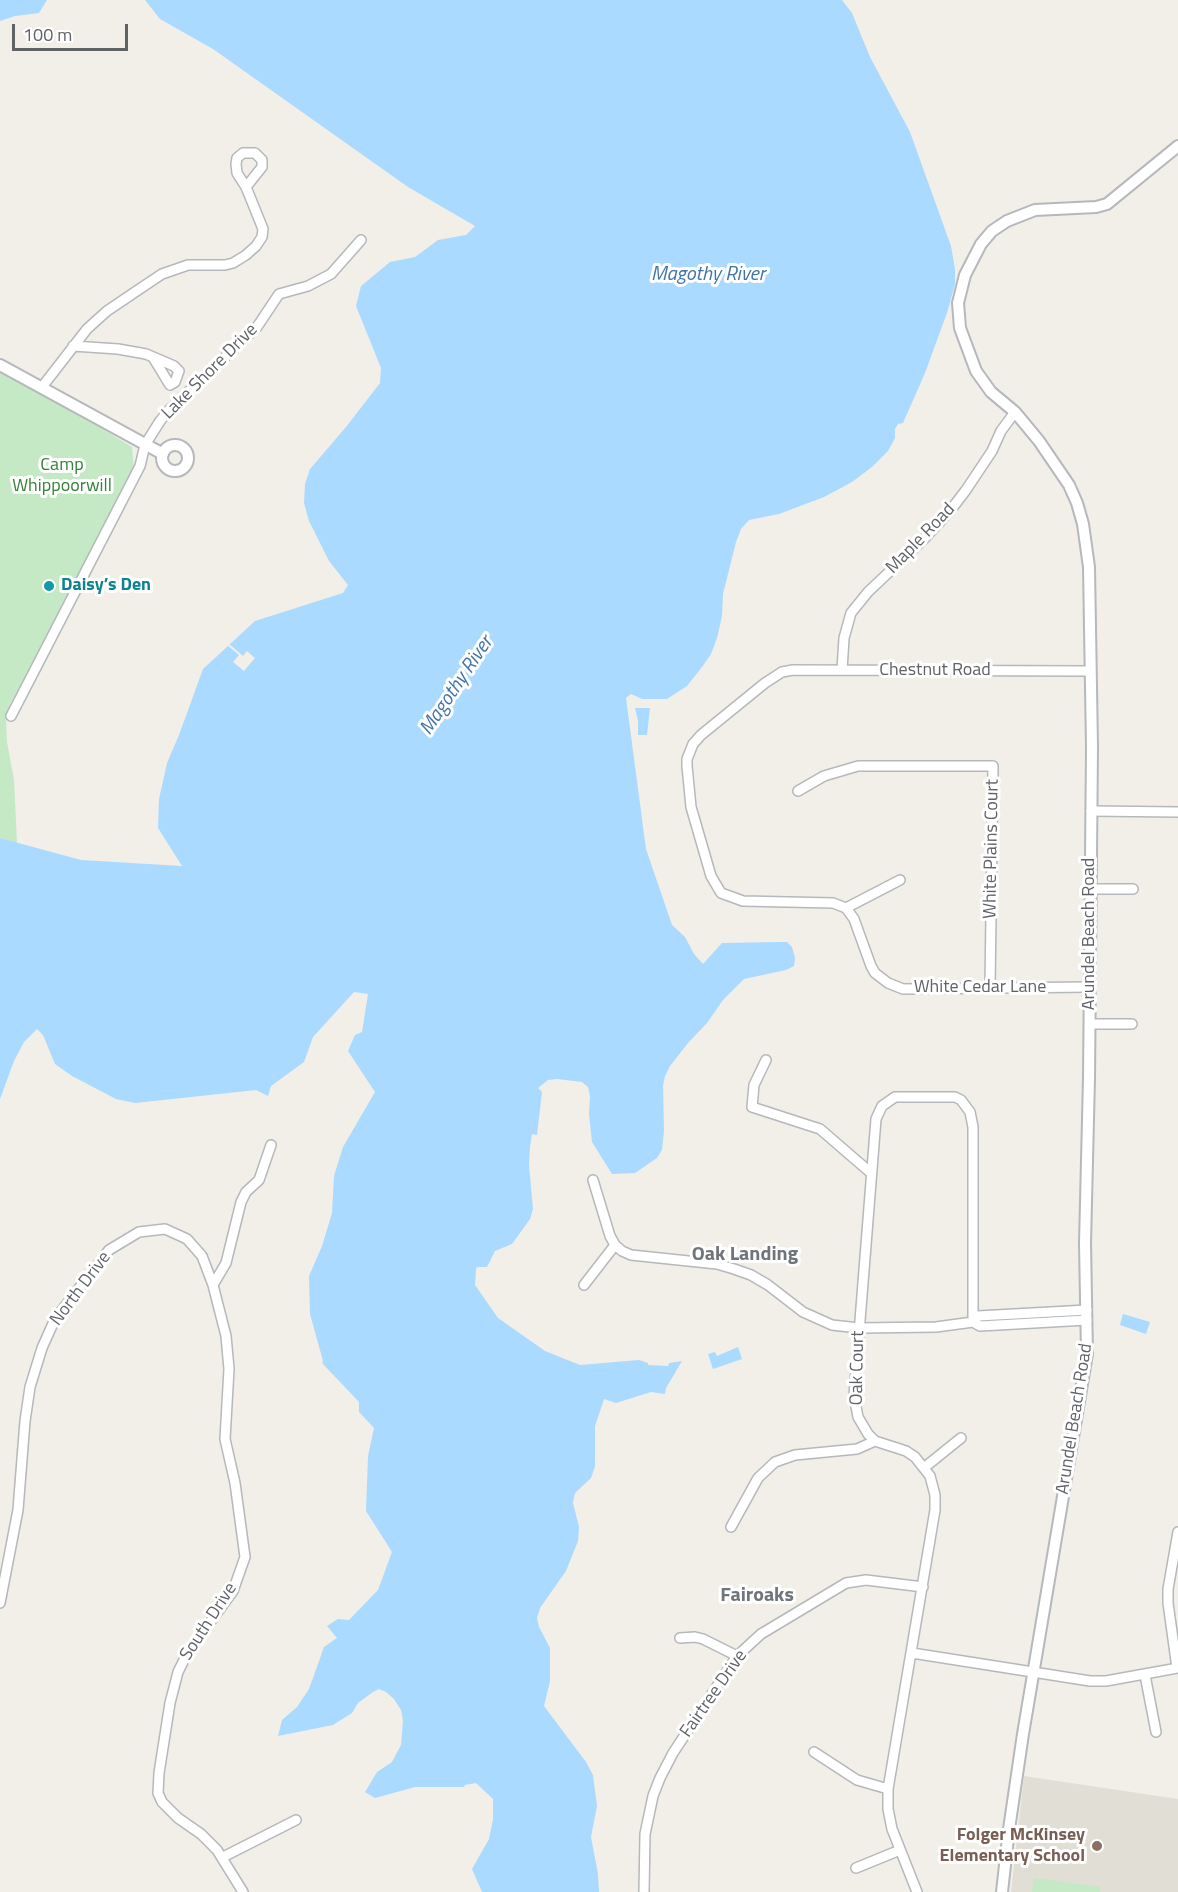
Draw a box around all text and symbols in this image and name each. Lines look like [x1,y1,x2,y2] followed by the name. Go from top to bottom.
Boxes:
[15,12,130,50] scale bar
[23,21,72,48] text: 100 m
[651,263,765,287] water label: Magothy River
[158,320,262,424] street label: Lake Shore Drive
[12,455,112,498] park label: Camp Whippoorwill
[882,499,960,579] street label: Maple Road
[61,575,151,597] place label: Daisy’s Den
[42,579,56,593] marker: Daisy’s Den
[415,632,499,740] water label: Magothy River
[879,660,991,682] street label: Chestnut Road
[980,779,1004,919] street label: White Plains Court
[1079,858,1101,1010] street label: Arundel Beach Road
[914,977,1046,999] street label: White Cedar Lane
[692,1243,798,1267] district label: Oak Landing
[46,1248,116,1330] street label: North Drive
[847,1330,869,1406] street label: Oak Court
[1052,1342,1098,1496] street label: Arundel Beach Road
[176,1579,242,1665] street label: South Drive
[720,1584,794,1608] district label: Fairoaks
[676,1646,752,1742] street label: Fairtree Drive
[940,1825,1085,1868] place label: Folger McKinsey Elementary School
[1090,1839,1104,1853] marker: Folger McKinsey Elementary School

